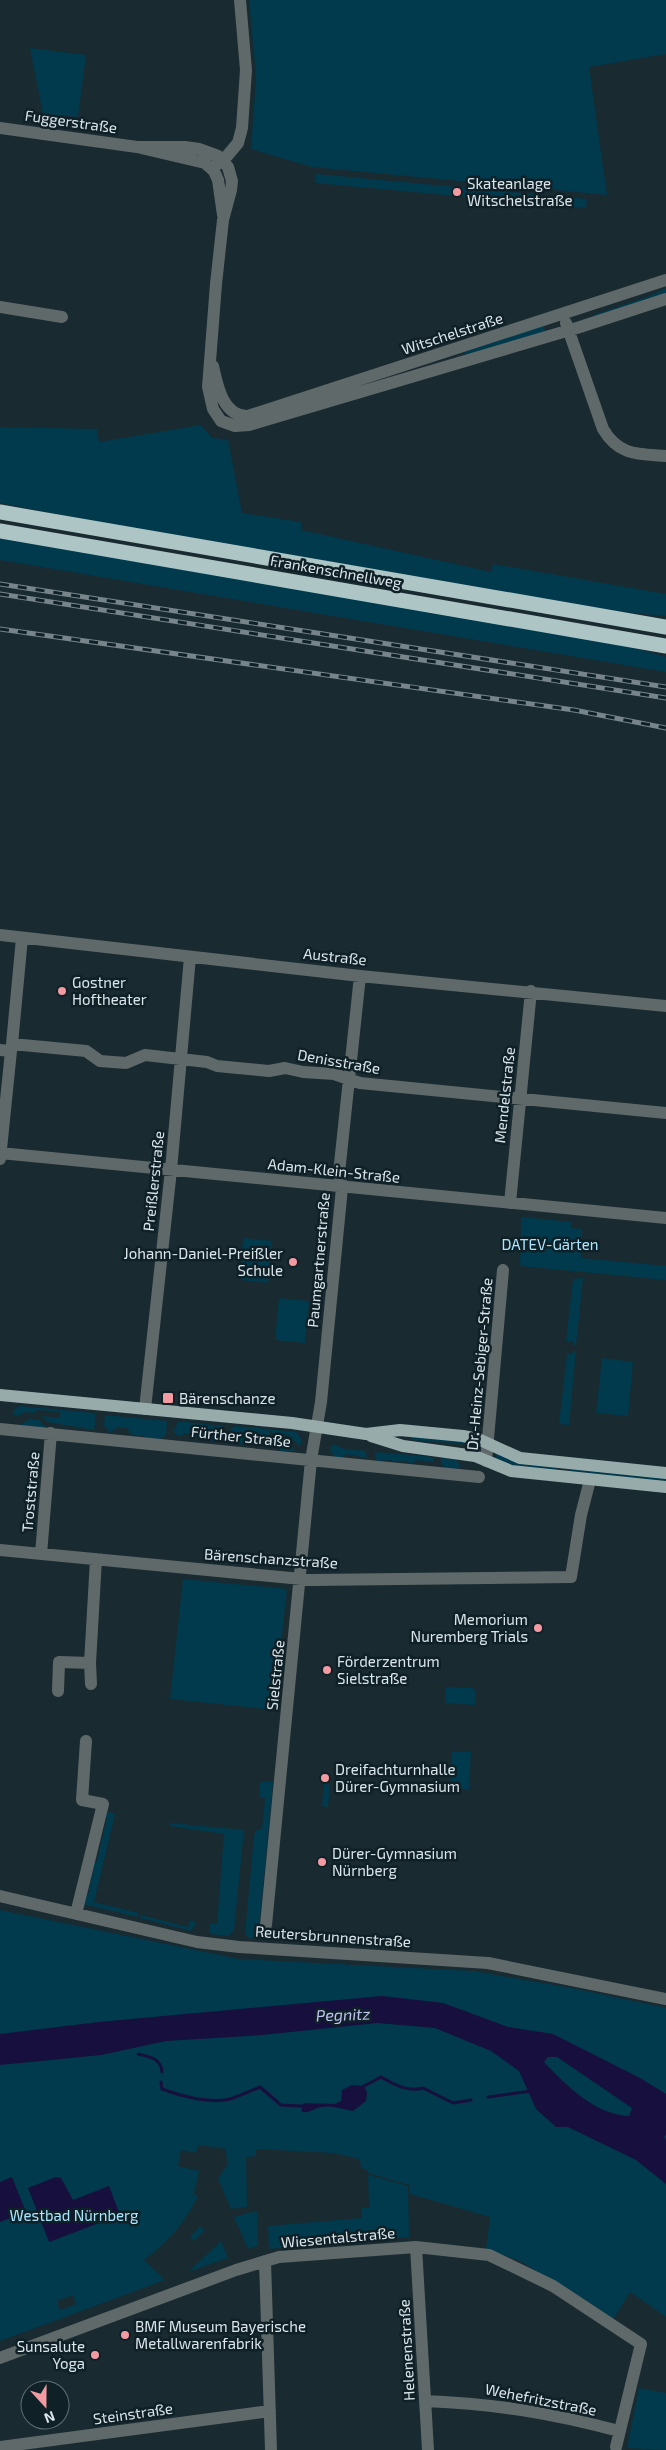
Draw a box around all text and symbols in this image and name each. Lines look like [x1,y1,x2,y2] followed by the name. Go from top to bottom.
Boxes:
[24,106,118,136] street label: Fuggerstraße
[467,174,573,209] place label: Skateanlage Witschelstraße
[451,186,463,198] marker: Skateanlage Witschelstraße
[399,308,505,358] street label: Witschelstraße
[269,551,404,592] street label: Frankenschnellweg
[302,944,368,968] street label: Austraße
[72,973,147,1008] place label: Gostner Hoftheater
[56,985,68,997] marker: Gostner Hoftheater
[296,1045,382,1077] street label: Denisstraße
[490,1046,518,1144] street label: Mendelstraße
[139,1130,167,1232] street label: Preißlerstraße
[267,1154,401,1186] street label: Adam-Klein-Straße
[303,1192,333,1328] street label: Paumgartnerstraße
[501,1235,599,1253] park label: DATEV-Gärten
[124,1244,283,1279] place label: Johann-Daniel-Preißler Schule
[287,1256,299,1268] marker: Johann-Daniel-Preißler Schule
[462,1277,496,1451] street label: Dr.-Heinz-Sebiger-Straße
[179,1389,275,1407] place label: Bärenschanze
[161,1391,175,1405] marker: Bärenschanze
[190,1422,292,1450] street label: Fürther Straße
[18,1451,42,1533] street label: Troststraße
[203,1544,339,1572] street label: Bärenschanzstraße
[411,1610,528,1645] place label: Memorium Nuremberg Trials
[532,1622,544,1634] marker: Memorium Nuremberg Trials
[262,1639,288,1711] street label: Sielstraße
[337,1652,440,1687] place label: Förderzentrum Sielstraße
[321,1664,333,1676] marker: Förderzentrum Sielstraße
[335,1760,460,1795] place label: Dreifachturnhalle Dürer-Gymnasium
[319,1772,331,1784] marker: Dreifachturnhalle Dürer-Gymnasium
[332,1844,457,1879] place label: Dürer-Gymnasium Nürnberg
[316,1856,328,1868] marker: Dürer-Gymnasium Nürnberg
[254,1922,412,1950] street label: Reutersbrunnenstraße
[315,2004,371,2024] water label: Pegnitz
[10,2206,139,2224] park label: Westbad Nürnberg
[280,2223,396,2251] street label: Wiesentalstraße
[394,2299,418,2401] street label: Helenenstraße
[135,2317,306,2352] place label: BMF Museum Bayerische Metallwarenfabrik
[119,2329,131,2341] marker: BMF Museum Bayerische Metallwarenfabrik
[17,2337,85,2372] place label: Sunsalute Yoga
[89,2349,101,2361] marker: Sunsalute Yoga
[484,2379,598,2419] street label: Wehefritzstraße
[20,2380,70,2430] north arrow
[92,2399,174,2427] street label: Steinstraße
[42,2408,58,2427] text: N

